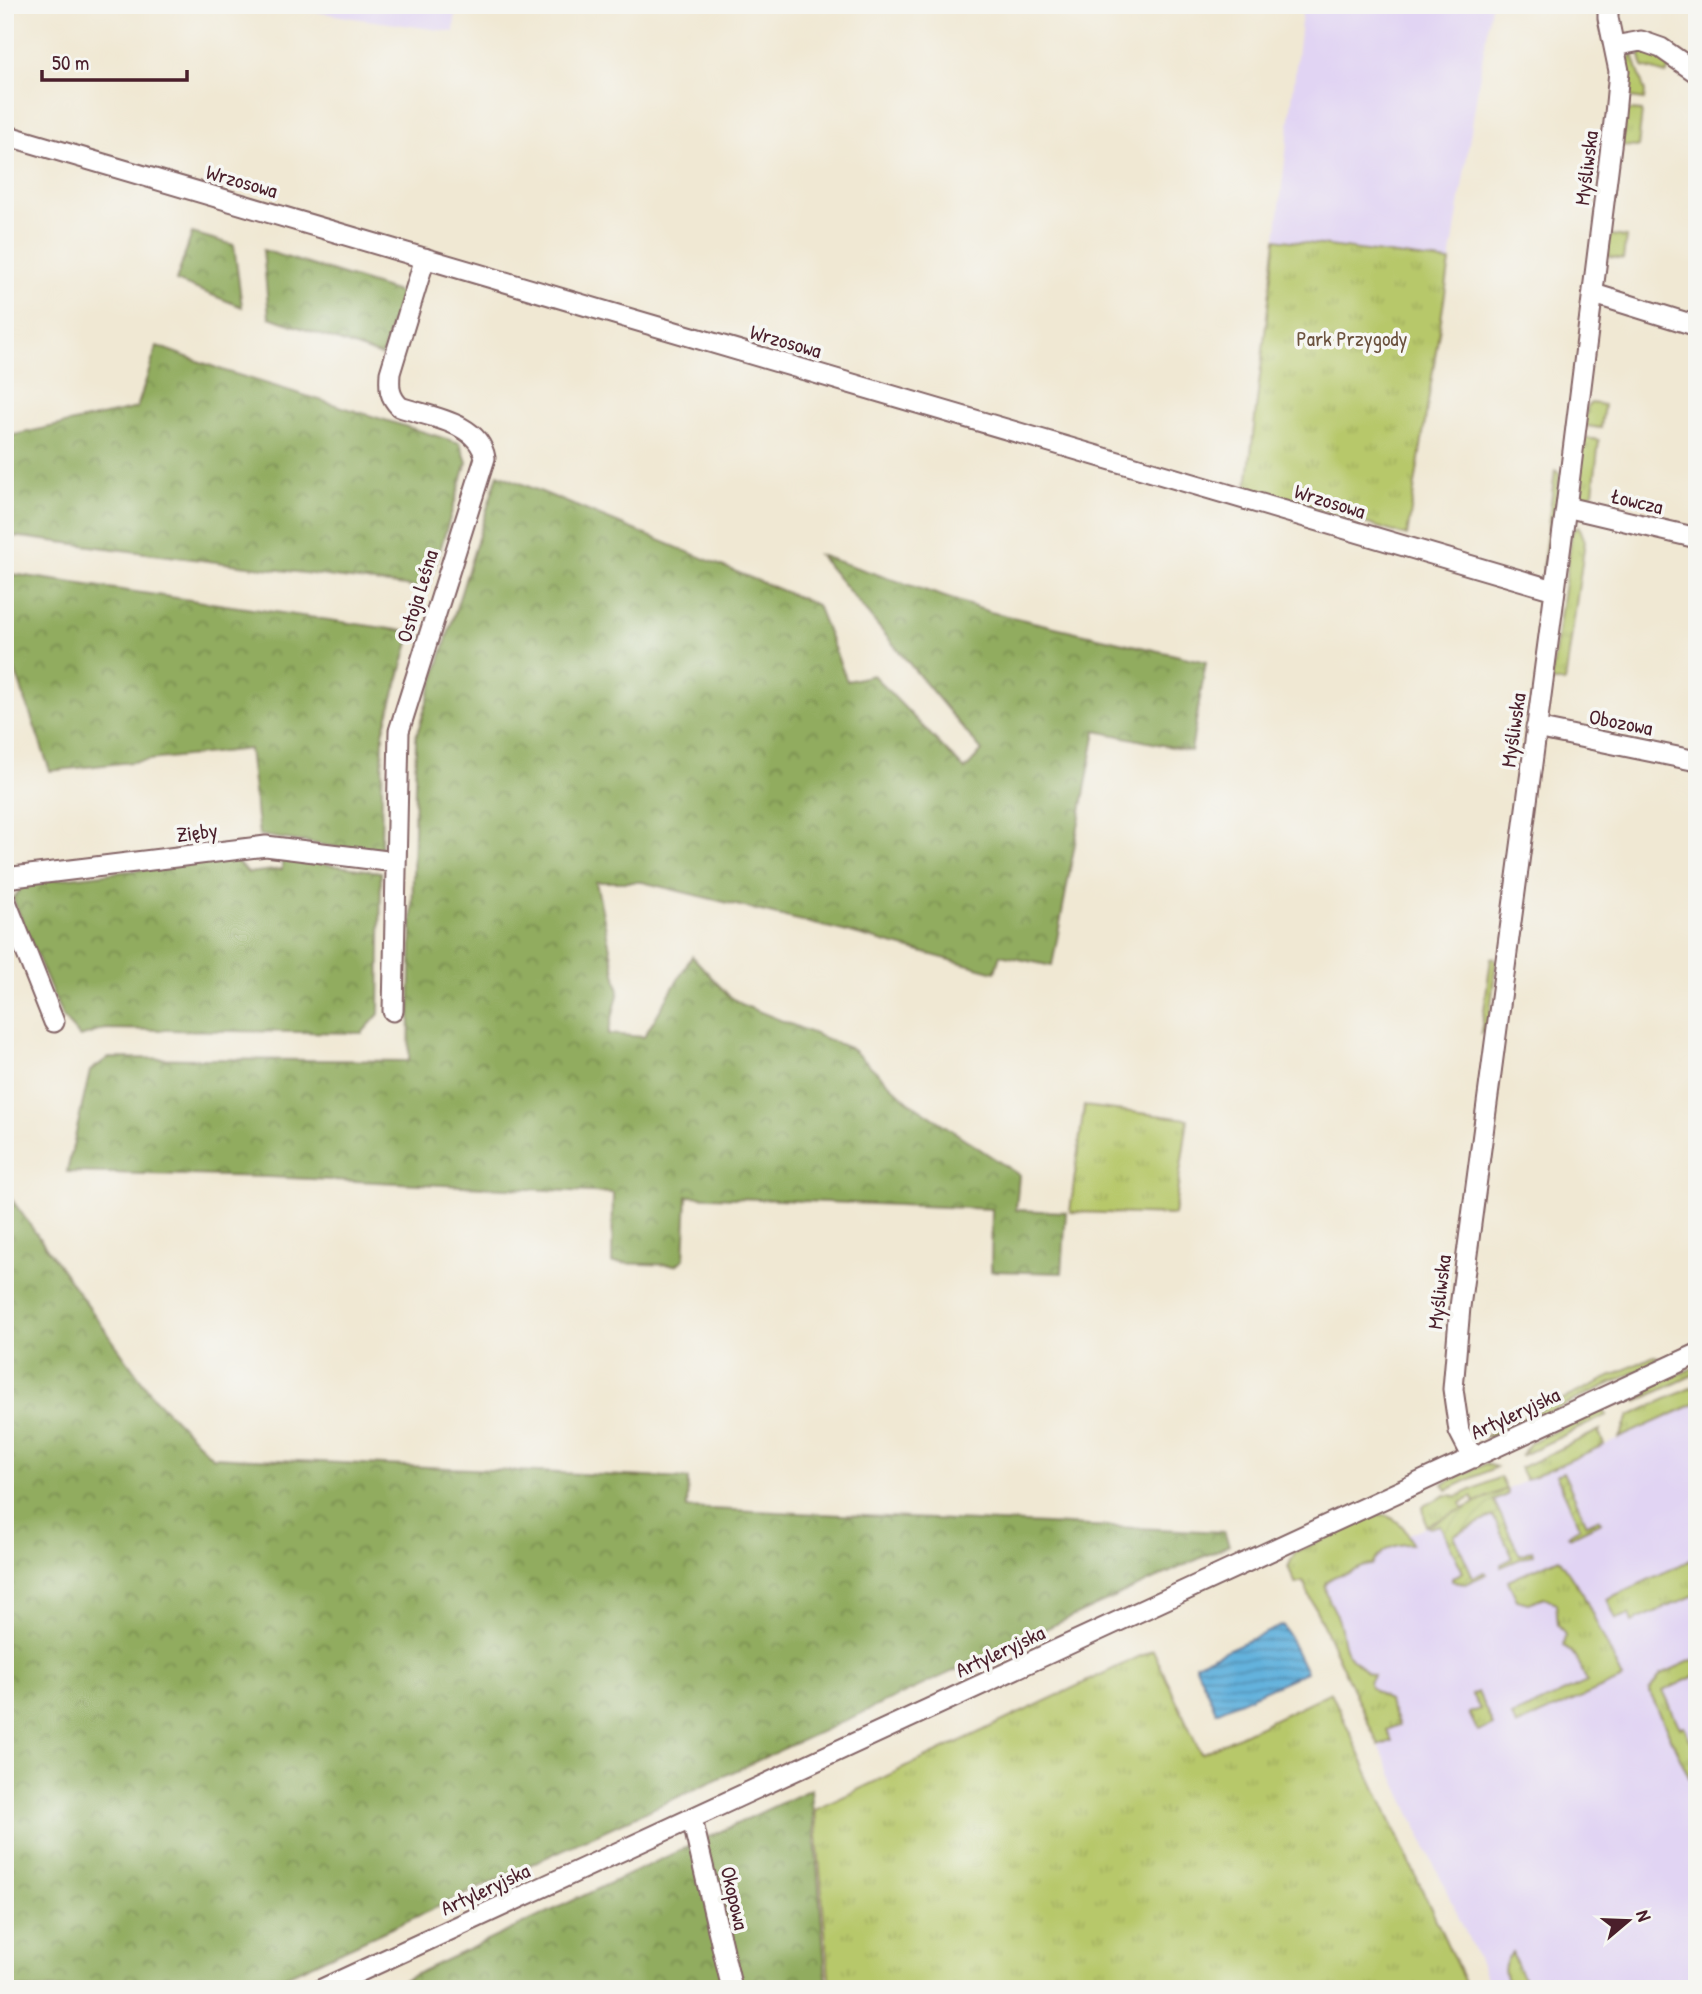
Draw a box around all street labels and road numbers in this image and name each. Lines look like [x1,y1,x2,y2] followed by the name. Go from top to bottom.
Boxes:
[1567,129,1605,207] street label: Myśliwska
[203,157,281,205] street label: Wrzosowa
[747,317,825,365] street label: Wrzosowa
[1291,476,1369,526] street label: Wrzosowa
[1608,481,1666,521] street label: Łowcza
[389,546,445,646] street label: Ostoja Leśna
[1493,691,1533,769] street label: Myśliwska
[1587,702,1655,742] street label: Obozowa
[175,815,219,849] street label: Zięby
[1420,1253,1458,1331] street label: Myśliwska
[1466,1380,1564,1446] street label: Artyleryjska
[951,1618,1049,1684] street label: Artyleryjska
[436,1856,534,1922] street label: Artyleryjska
[714,1863,756,1933] street label: Okopowa

